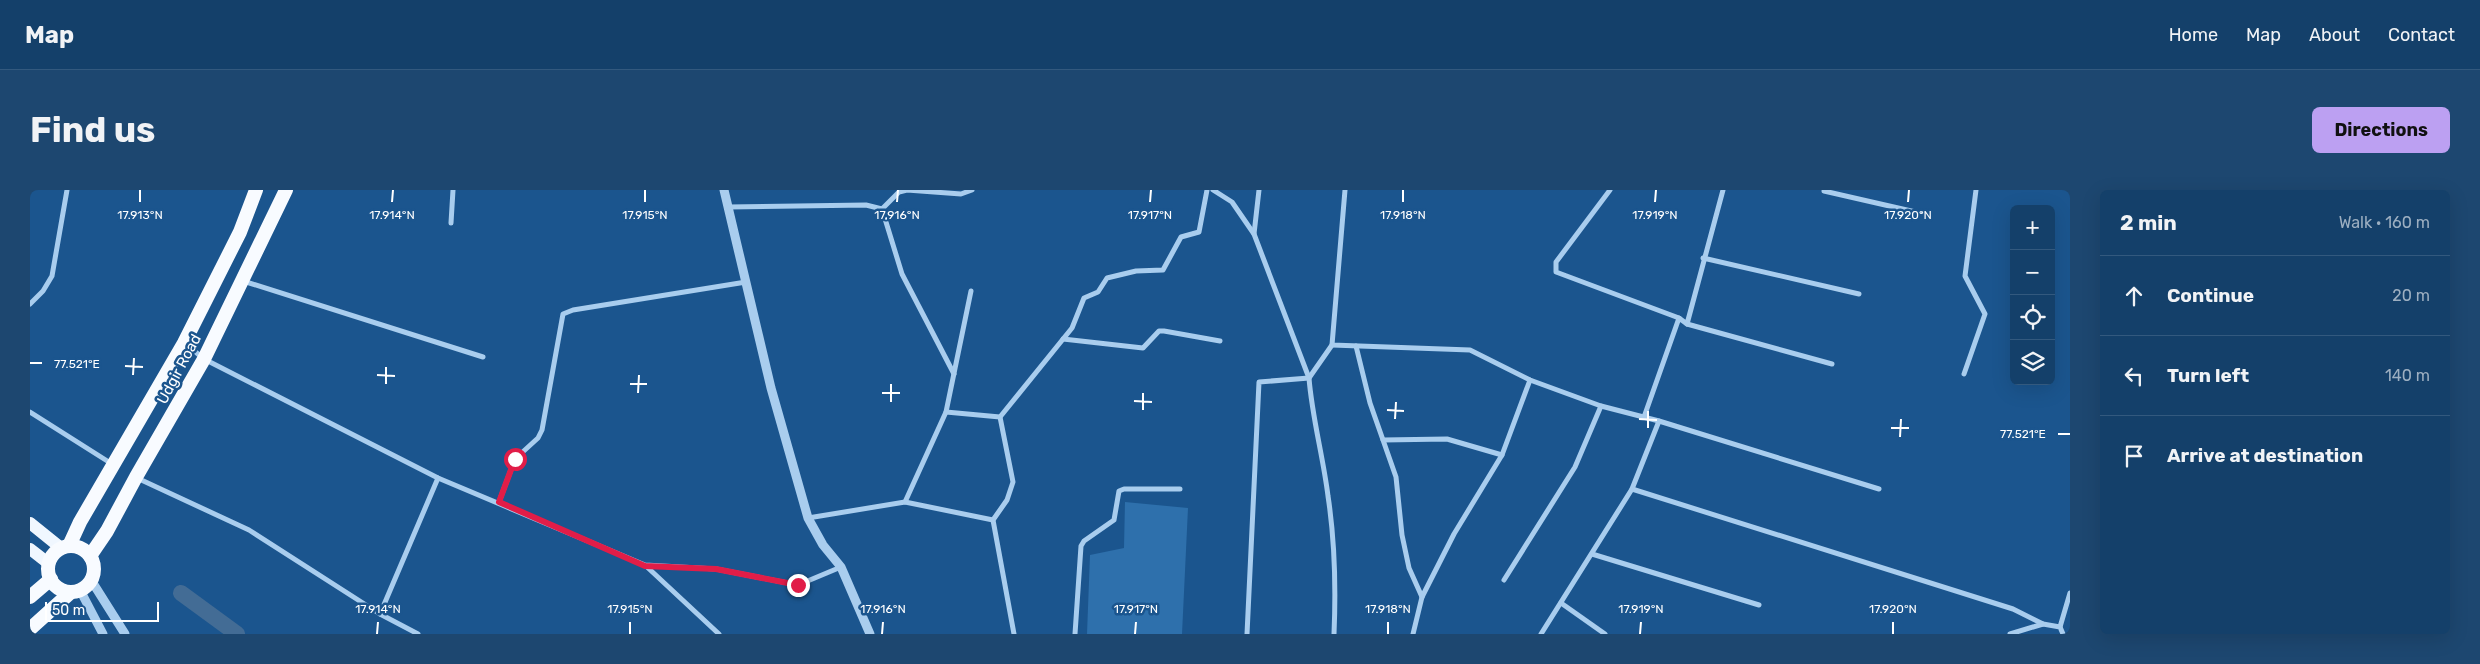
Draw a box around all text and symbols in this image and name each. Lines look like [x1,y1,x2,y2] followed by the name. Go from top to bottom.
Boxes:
[25,21,74,49] text: Map
[2169,24,2218,46] text: Home
[2246,24,2281,46] text: Map
[2309,24,2360,46] text: About
[2388,24,2455,46] text: Contact
[2312,107,2450,153] button: Directions
[30,109,155,151] text: Find us
[2010,205,2055,385] map controls
[2010,205,2055,250] button: +
[117,208,163,222] text: 17.913°N
[369,208,415,222] text: 17.914°N
[622,208,668,222] text: 17.915°N
[874,208,920,222] text: 17.916°N
[1128,208,1172,222] text: 17.917°N
[1380,208,1426,222] text: 17.918°N
[1632,208,1678,222] text: 17.919°N
[1884,208,1932,222] text: 17.920°N
[2120,210,2177,235] text: 2 min
[2339,213,2430,232] text: Walk · 160 m
[2010,250,2055,295] button: −
[2120,282,2148,310] icon: ahead
[2167,284,2254,307] text: Continue
[2392,286,2430,305] text: 20 m
[2010,295,2055,340] button: locate
[153,331,205,407] street label: Udgir Road
[2010,340,2055,385] button: layers
[54,357,100,371] text: 77.521°E
[2120,362,2148,390] icon: left
[2167,364,2249,387] text: Turn left
[2385,366,2430,385] text: 140 m
[2000,427,2046,441] text: 77.521°E
[2120,442,2148,470] icon: arrive
[2167,444,2363,467] text: Arrive at destination
[504,448,527,471] route start
[787,574,810,597] route end
[45,599,159,622] scale bar
[52,602,85,619] text: 50 m
[355,602,401,616] text: 17.914°N
[607,602,653,616] text: 17.915°N
[860,602,906,616] text: 17.916°N
[1114,602,1158,616] text: 17.917°N
[1365,602,1411,616] text: 17.918°N
[1618,602,1664,616] text: 17.919°N
[1869,602,1917,616] text: 17.920°N

